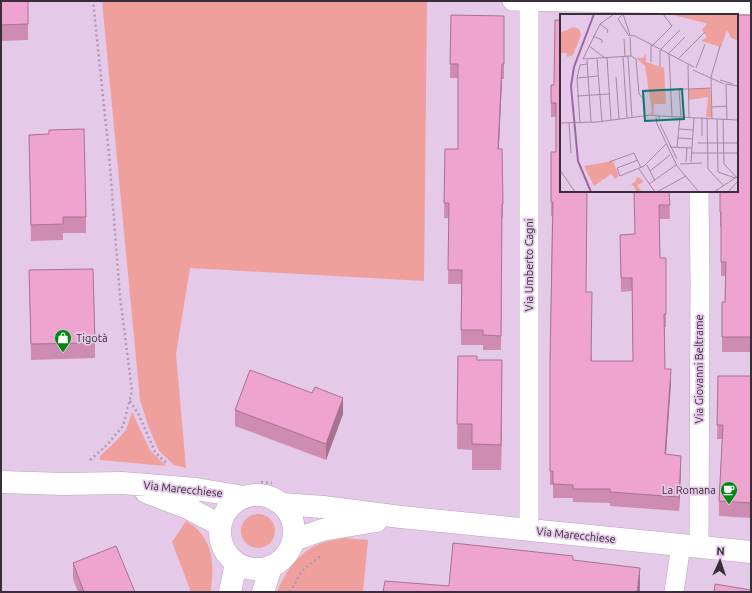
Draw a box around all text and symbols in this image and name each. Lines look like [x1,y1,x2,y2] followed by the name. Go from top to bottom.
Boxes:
[560,14,738,192] inset map
[523,219,535,311] street label: Via Umberto Cagni
[693,315,705,423] street label: Via Giovanni Beltrame
[53,328,73,353] shop icon: Tigotà
[76,332,108,344] place label: Tigotà
[143,479,223,499] street label: Via Marecchiese
[719,480,739,505] cafe icon: La Romana
[662,484,716,496] place label: La Romana
[536,525,616,545] street label: Via Marecchiese
[700,541,740,581] north arrow
[716,545,725,557] text: N

